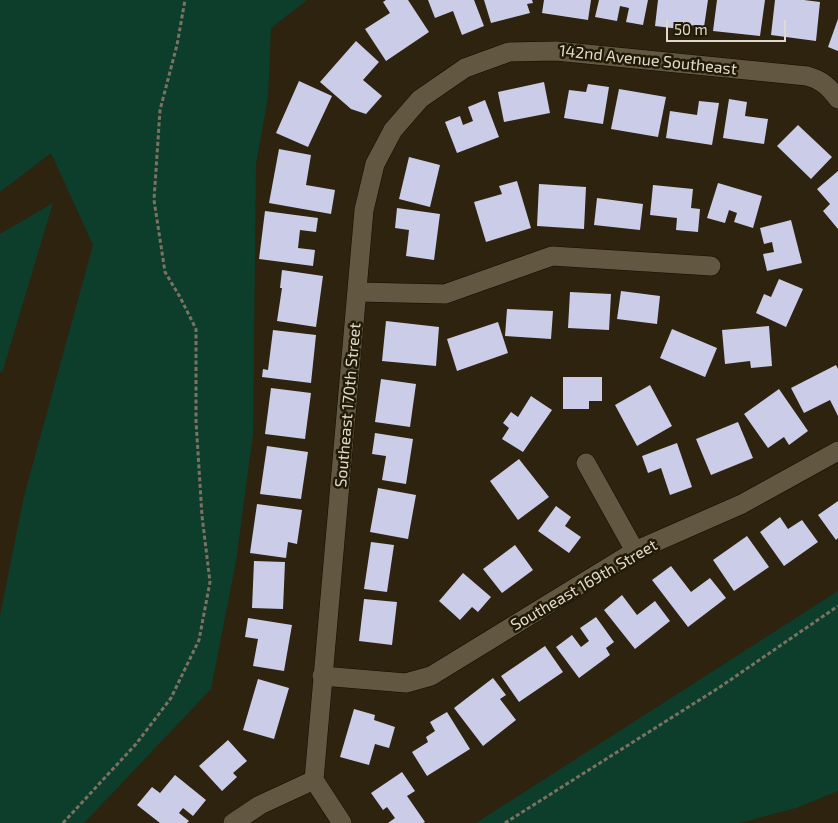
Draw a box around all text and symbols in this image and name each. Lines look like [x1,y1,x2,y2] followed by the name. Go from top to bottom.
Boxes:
[668,10,788,42] scale bar
[674,20,708,38] text: 50 m
[558,41,738,79] street label: 142nd Avenue Southeast
[331,322,365,488] street label: Southeast 170th Street
[507,535,661,635] street label: Southeast 169th Street

